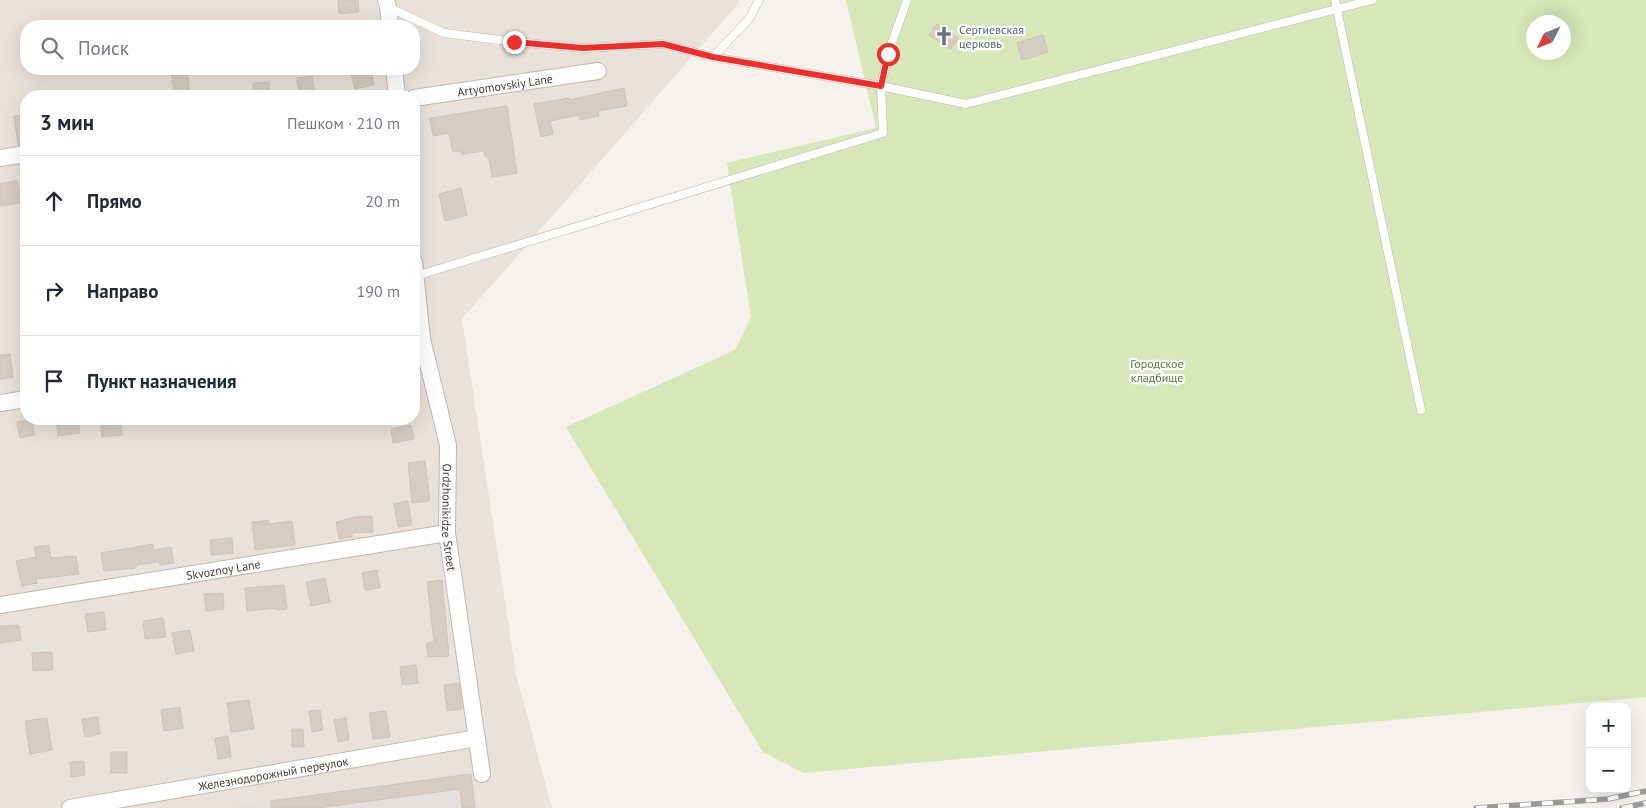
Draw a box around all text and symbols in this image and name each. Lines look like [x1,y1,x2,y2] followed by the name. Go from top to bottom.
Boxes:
[1526,15,1571,60] north arrow
[20,20,420,75] search box
[959,22,1024,51] place label: Сергиевская церковь
[933,25,955,47] church icon: Сергиевская церковь
[503,31,526,54] route end
[38,34,66,62] icon: search
[78,36,129,60] text: Поиск
[877,43,900,66] route start
[456,70,554,99] street label: Artyomovskiy Lane
[40,109,94,136] text: 3 мин
[287,113,400,133] text: Пешком · 210 m
[40,187,68,215] icon: ahead
[87,189,142,213] text: Прямо
[365,191,400,211] text: 20 m
[40,277,68,305] icon: right
[87,279,158,303] text: Направо
[357,281,400,301] text: 190 m
[1130,356,1184,385] park label: Городское кладбище
[40,367,68,395] icon: arrive
[87,369,237,393] text: Пункт назначения
[439,464,460,572] street label: Ordzhonikidze Street
[185,556,261,582] street label: Skvoznoy Lane
[1586,703,1631,793] map controls
[1586,703,1631,748] button: +
[1586,748,1631,793] button: −
[196,753,349,794] street label: Железнодорожный переулок

